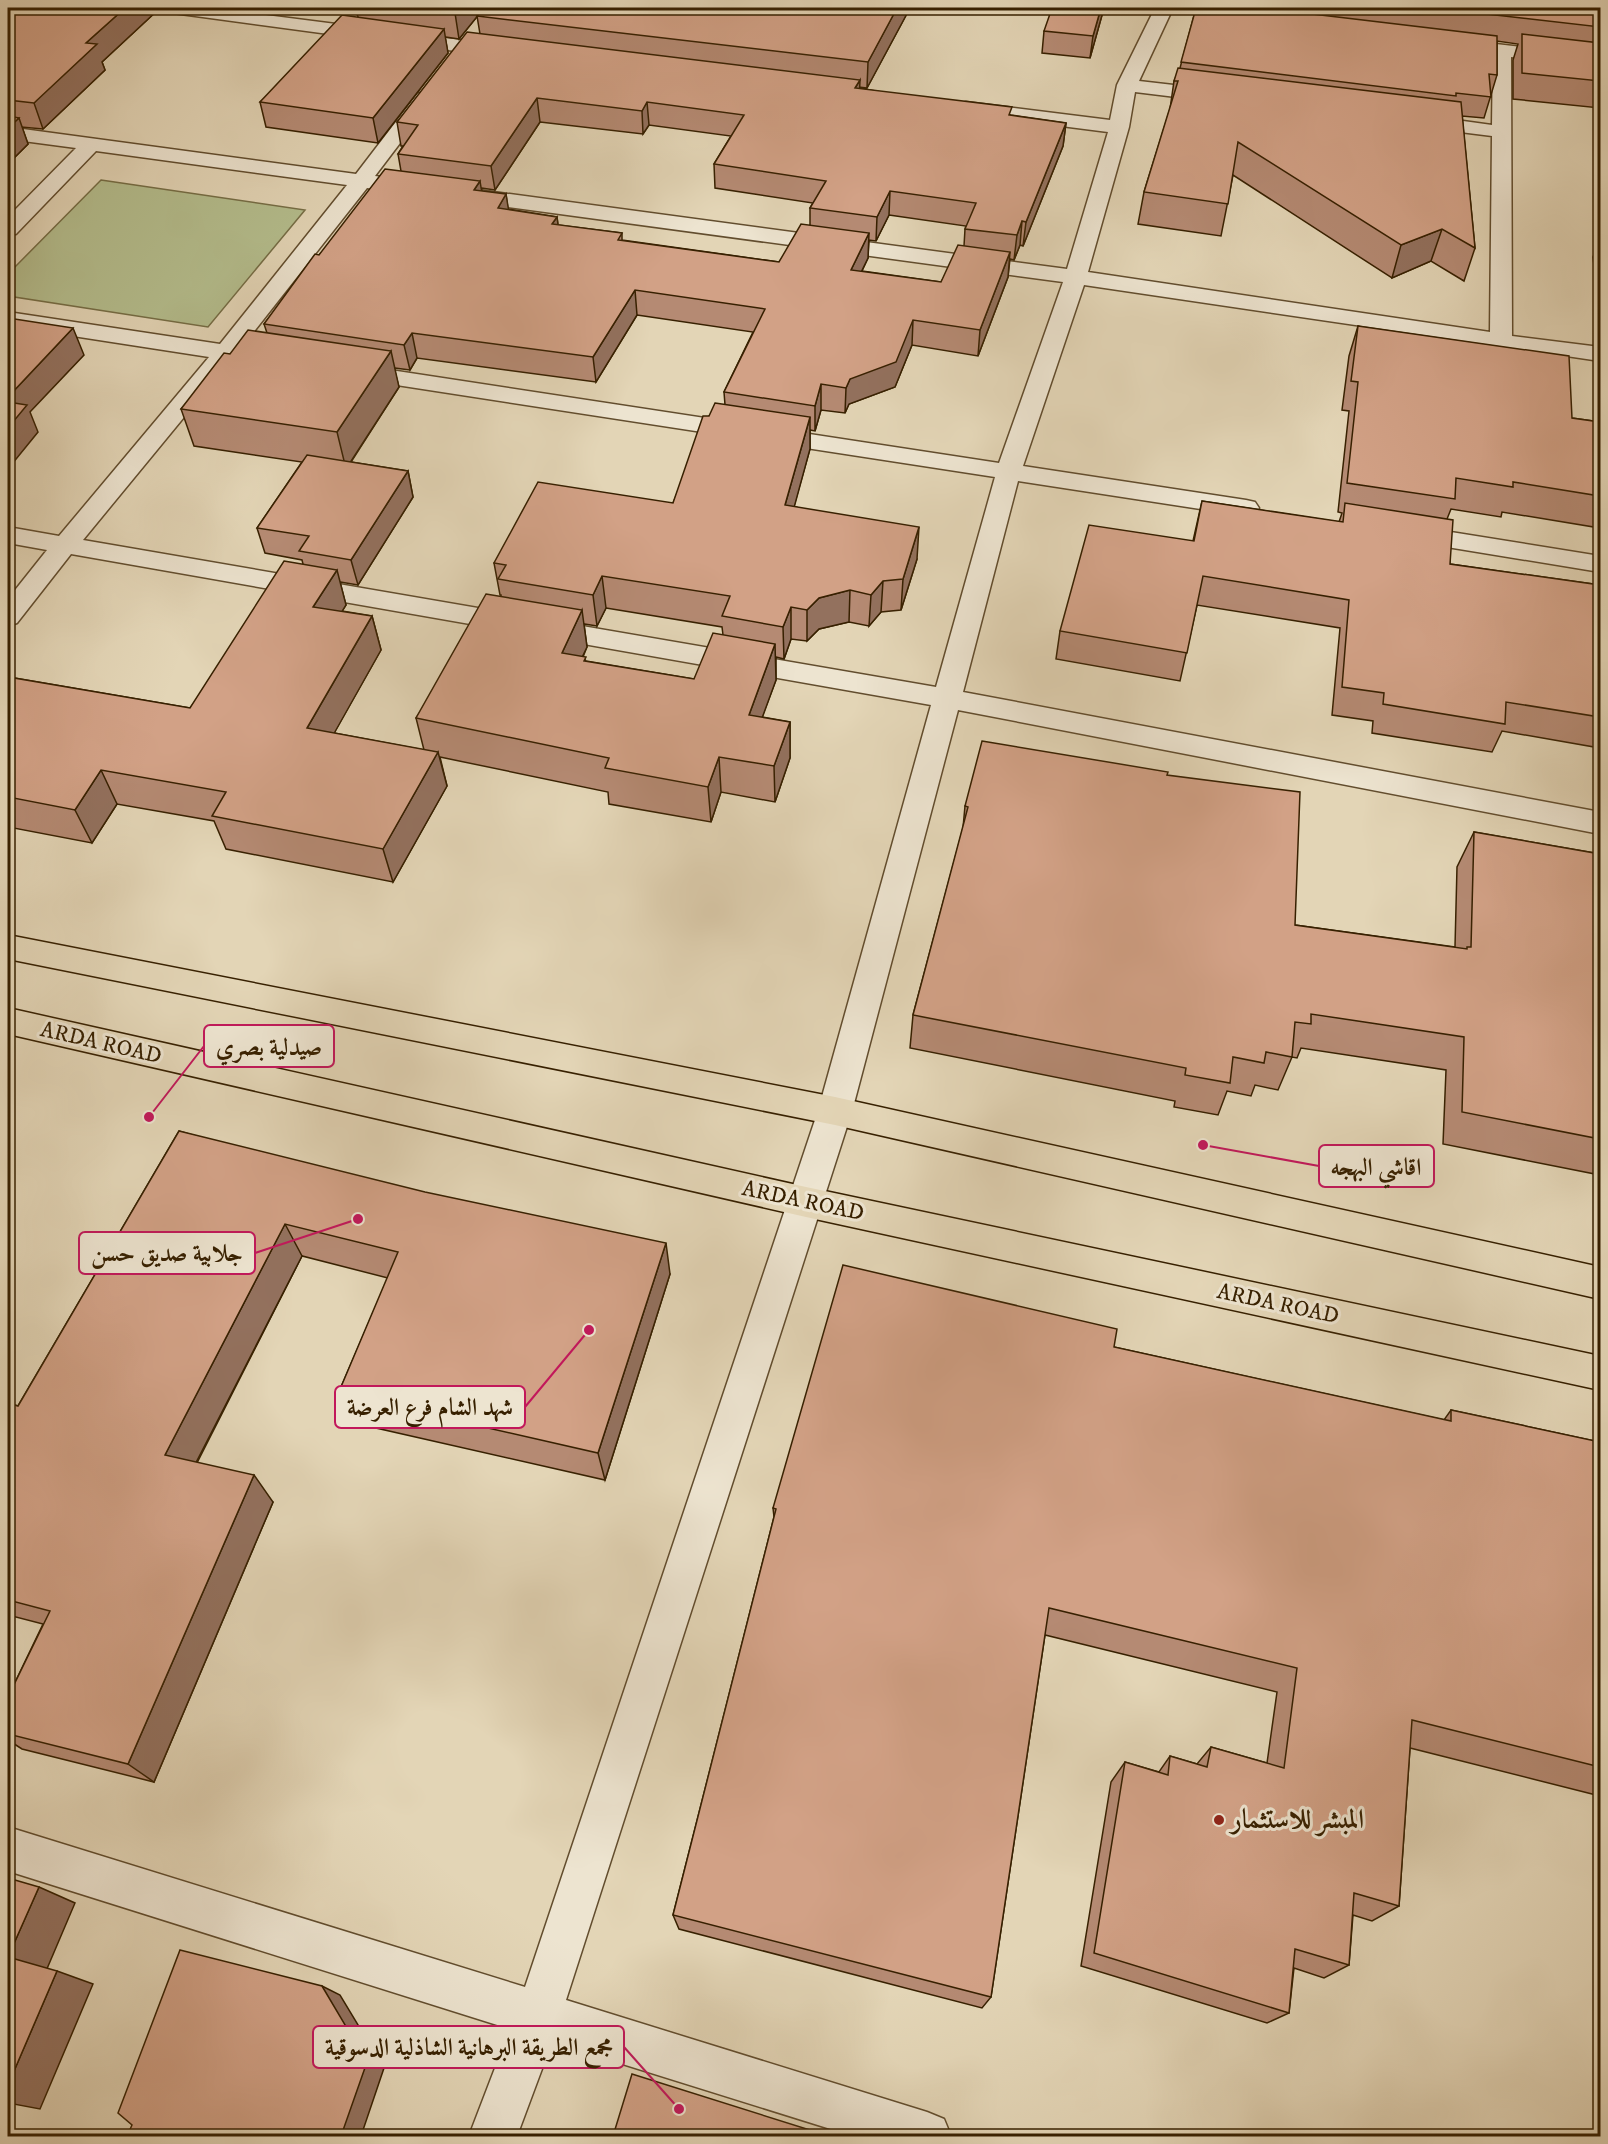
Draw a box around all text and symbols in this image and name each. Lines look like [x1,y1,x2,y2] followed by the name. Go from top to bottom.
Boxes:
[38,1016,164,1070] street label: ARDA ROAD
[204,1025,334,1067] callout: صيدلية بصري
[216,1033,322,1066] text: صيدلية بصري
[1319,1145,1434,1187] callout: اقاشي البهجه
[1330,1153,1422,1189] text: اقاشي البهجه
[740,1175,866,1227] street label: ARDA ROAD
[79,1232,255,1274] callout: جلابية صديق حسن
[91,1239,243,1269] text: جلابية صديق حسن
[1215,1278,1341,1330] street label: ARDA ROAD
[335,1386,525,1428] callout: شهد الشام فرع العرضة
[347,1393,513,1428] text: شهد الشام فرع العرضة
[1228,1803,1364,1837] place label: المبشر للاستثمار
[1212,1813,1226,1827] marker: المبشر للاستثمار
[313,2026,624,2068] callout: مجمع الطريقة البرهانية الشاذلية الدسوقية
[325,2033,613,2069] text: مجمع الطريقة البرهانية الشاذلية الدسوقية

